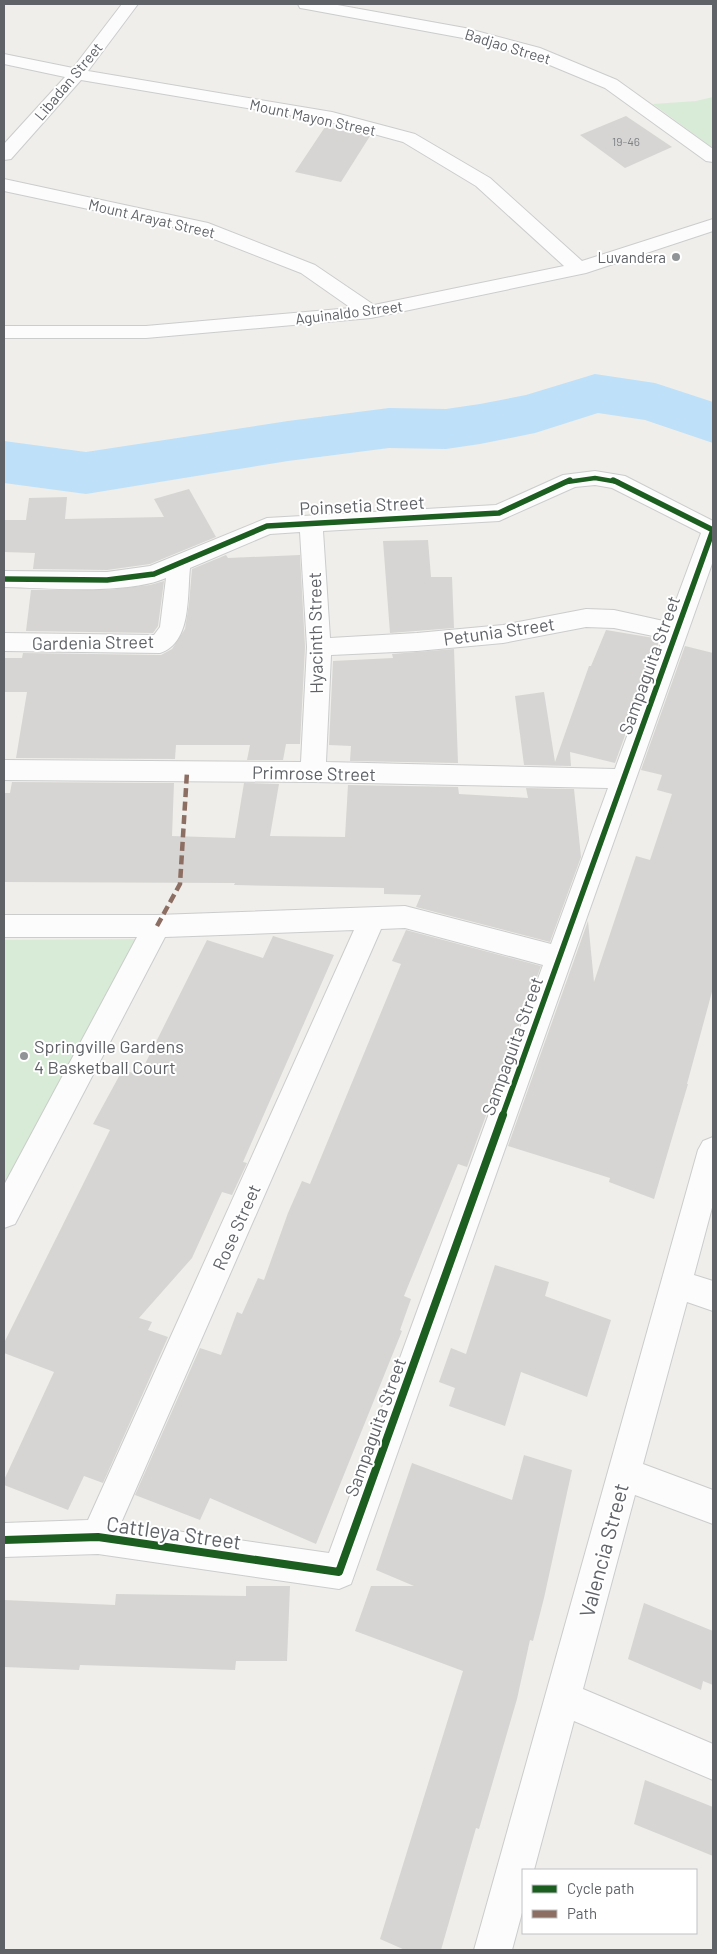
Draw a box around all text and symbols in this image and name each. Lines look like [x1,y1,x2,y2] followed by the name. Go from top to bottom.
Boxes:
[463,24,553,68] street label: Badjao Street
[30,38,106,124] street label: Libadan Street
[248,95,378,139] street label: Mount Mayon Street
[612,134,640,148] house number: 19-46
[87,195,217,241] street label: Mount Arayat Street
[598,248,666,266] place label: Luvandera
[670,251,682,263] marker: Luvandera
[294,296,404,328] street label: Aguinaldo Street
[299,491,425,519] street label: Poinsetia Street
[303,572,327,694] street label: Hyacinth Street
[614,593,684,737] street label: Sampaguita Street
[442,612,556,650] street label: Petunia Street
[32,630,154,654] street label: Gardenia Street
[252,761,376,785] street label: Primrose Street
[477,974,547,1118] street label: Sampaguita Street
[34,1035,184,1078] place label: Springville Gardens 4 Basketball Court
[18,1050,30,1062] marker: Springville Gardens 4 Basketball Court
[207,1181,265,1273] street label: Rose Street
[340,1355,410,1499] street label: Sampaguita Street
[573,1480,633,1620] street label: Valencia Street
[105,1510,243,1554] street label: Cattleya Street
[522,1869,697,1934] legend
[567,1879,634,1897] text: Cycle path
[567,1904,597,1922] text: Path

